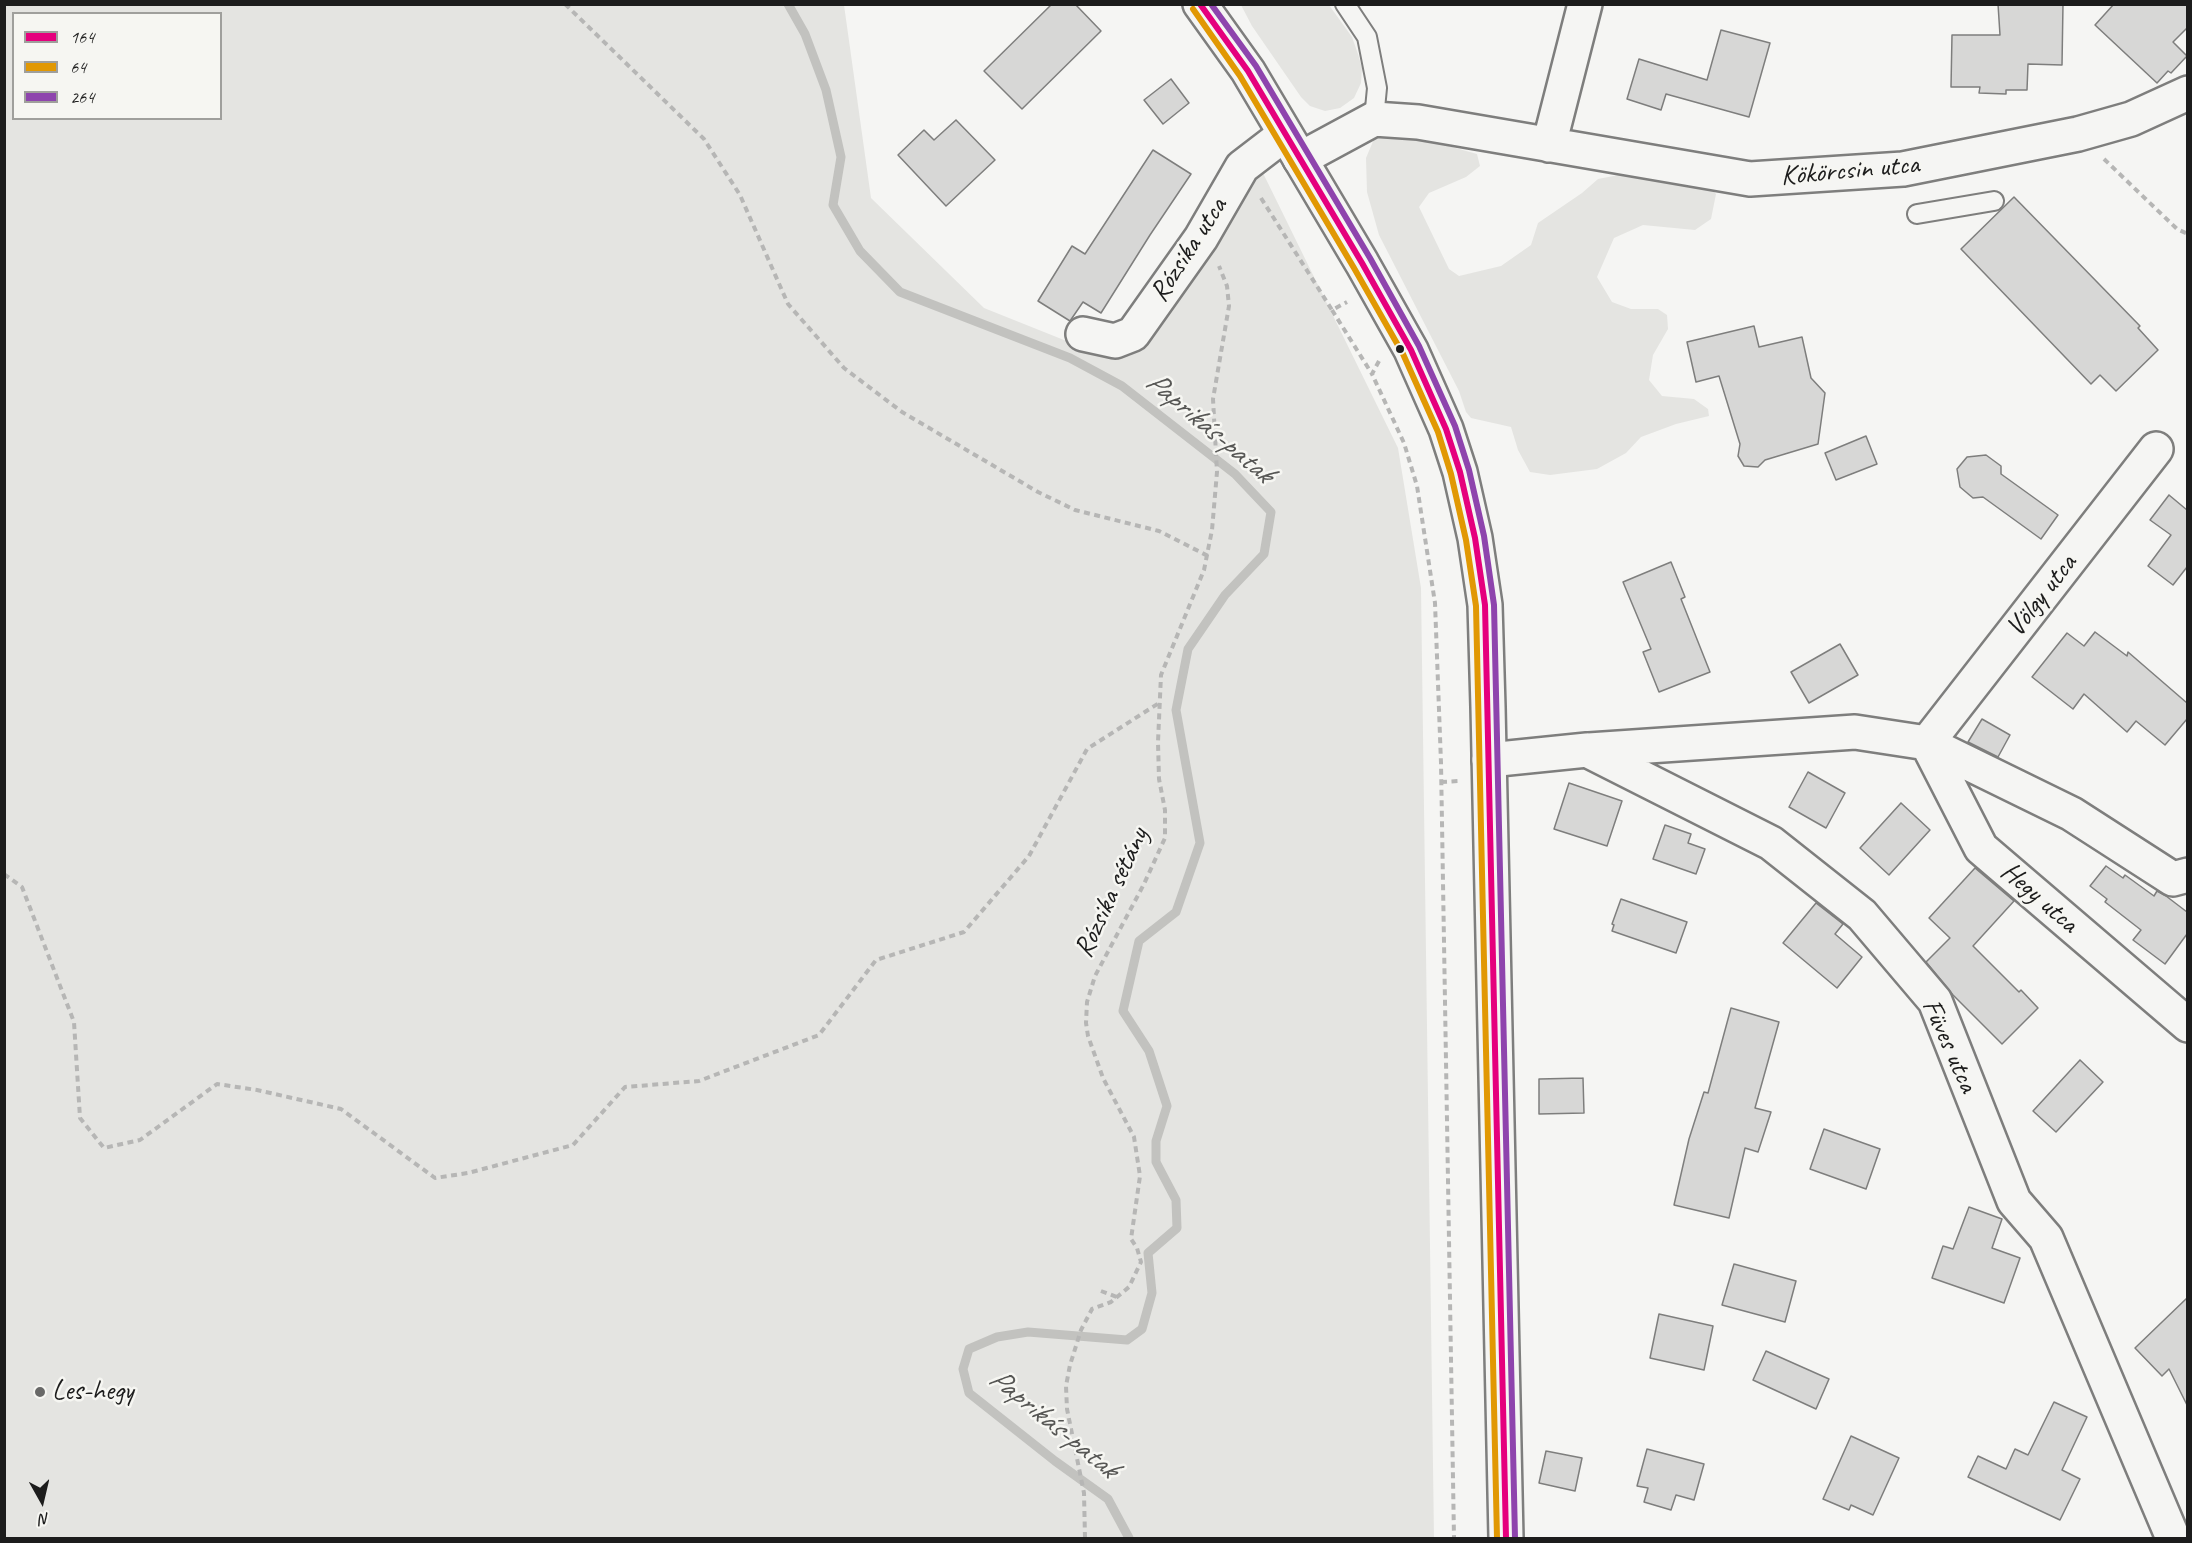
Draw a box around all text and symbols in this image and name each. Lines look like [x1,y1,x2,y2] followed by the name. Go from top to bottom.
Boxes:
[12,12,222,120] legend
[70,26,94,48] text: 164
[70,56,86,78] text: 64
[70,86,94,108] text: 264
[1779,148,1921,194] street label: Kökörcsin utca
[1143,192,1235,308] street label: Rózsika utca
[1394,343,1406,355] unlabelled marker
[1138,364,1280,492] water label: Paprikás-patak
[1999,548,2085,644] street label: Völgy utca
[1067,823,1157,963] street label: Rózsika sétány
[1993,855,2085,941] street label: Hegy utca
[1914,994,1984,1098] street label: Füves utca
[981,1361,1125,1487] water label: Paprikás-patak
[52,1375,133,1409] place label: Les-hegy
[33,1385,47,1399] marker: Les-hegy
[12,1471,72,1531] north arrow
[38,1508,51,1529] text: N

